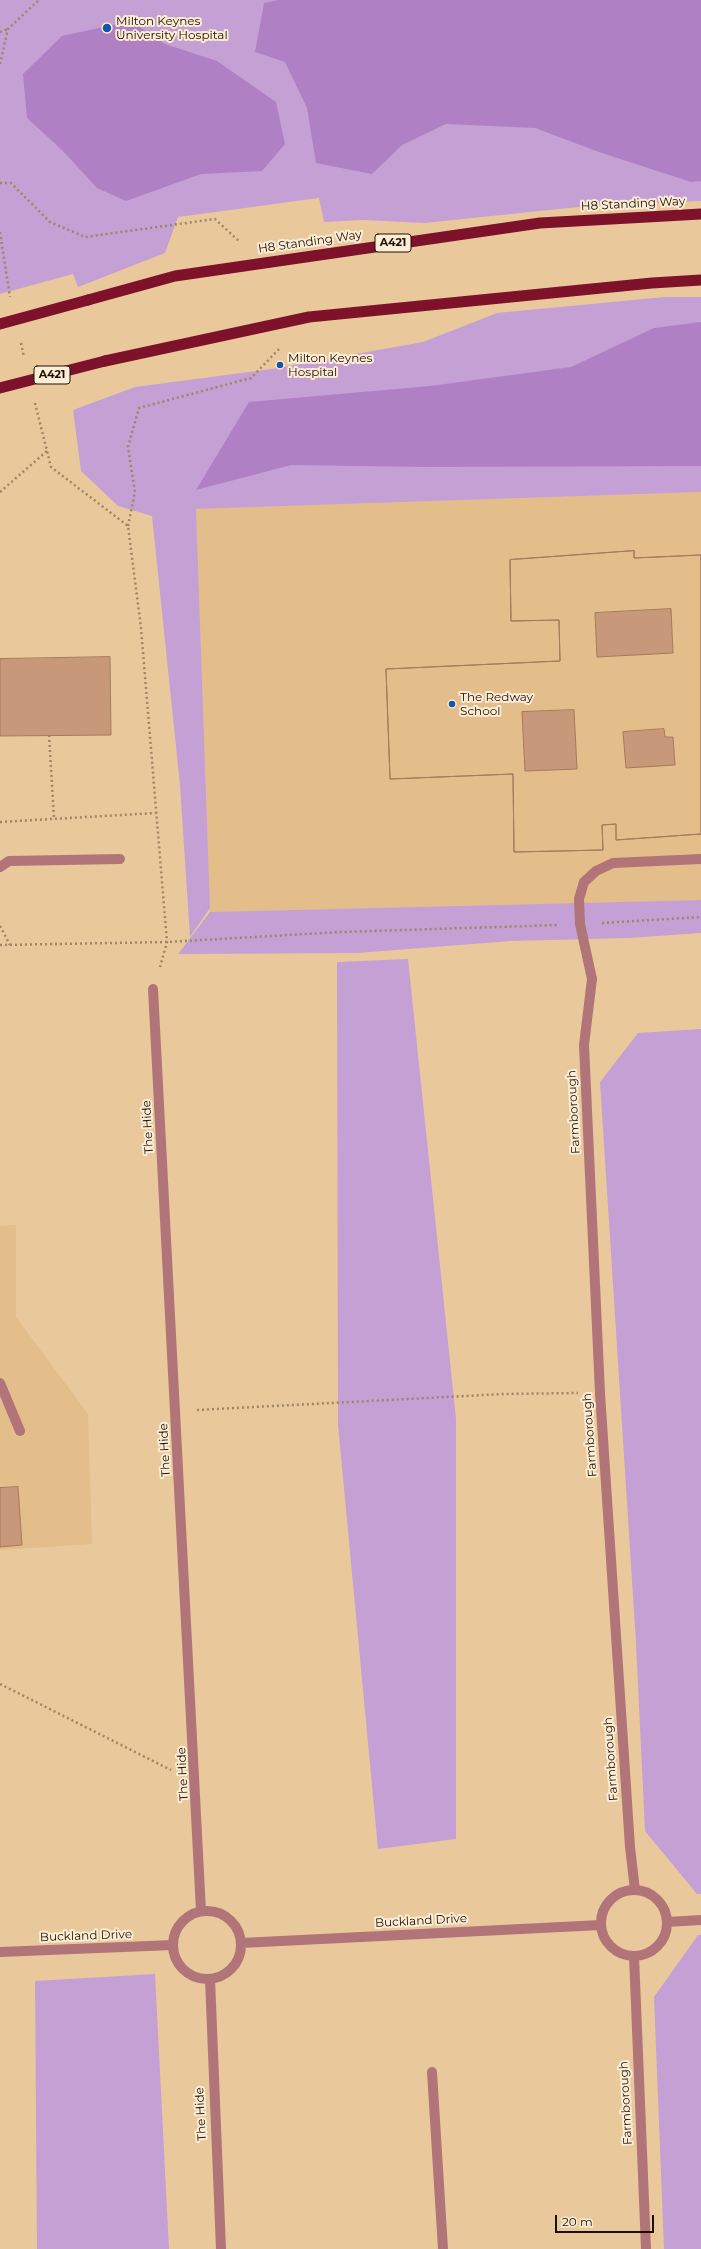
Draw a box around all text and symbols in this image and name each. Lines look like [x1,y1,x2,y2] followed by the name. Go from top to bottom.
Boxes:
[116,14,228,42] place label: Milton Keynes University Hospital
[101,22,113,34] marker: Milton Keynes University Hospital
[580,194,686,214] street label: H8 Standing Way
[257,228,363,256] street label: H8 Standing Way
[375,234,411,252] road number: A421
[288,351,372,379] place label: Milton Keynes Hospital
[275,360,285,370] marker: Milton Keynes Hospital
[34,366,70,384] road number: A421
[460,690,533,718] place label: The Redway School
[447,699,457,709] marker: The Redway School
[565,1070,583,1154] street label: Farmborough
[139,1100,157,1154] street label: The Hide
[580,1393,600,1477] street label: Farmborough
[156,1423,174,1477] street label: The Hide
[601,1717,621,1801] street label: Farmborough
[174,1747,192,1801] street label: The Hide
[375,1911,467,1931] street label: Buckland Drive
[40,1927,132,1945] street label: Buckland Drive
[617,2061,635,2145] street label: Farmborough
[192,2087,210,2141] street label: The Hide
[557,2207,656,2233] scale bar
[562,2214,593,2229] text: 20 m

